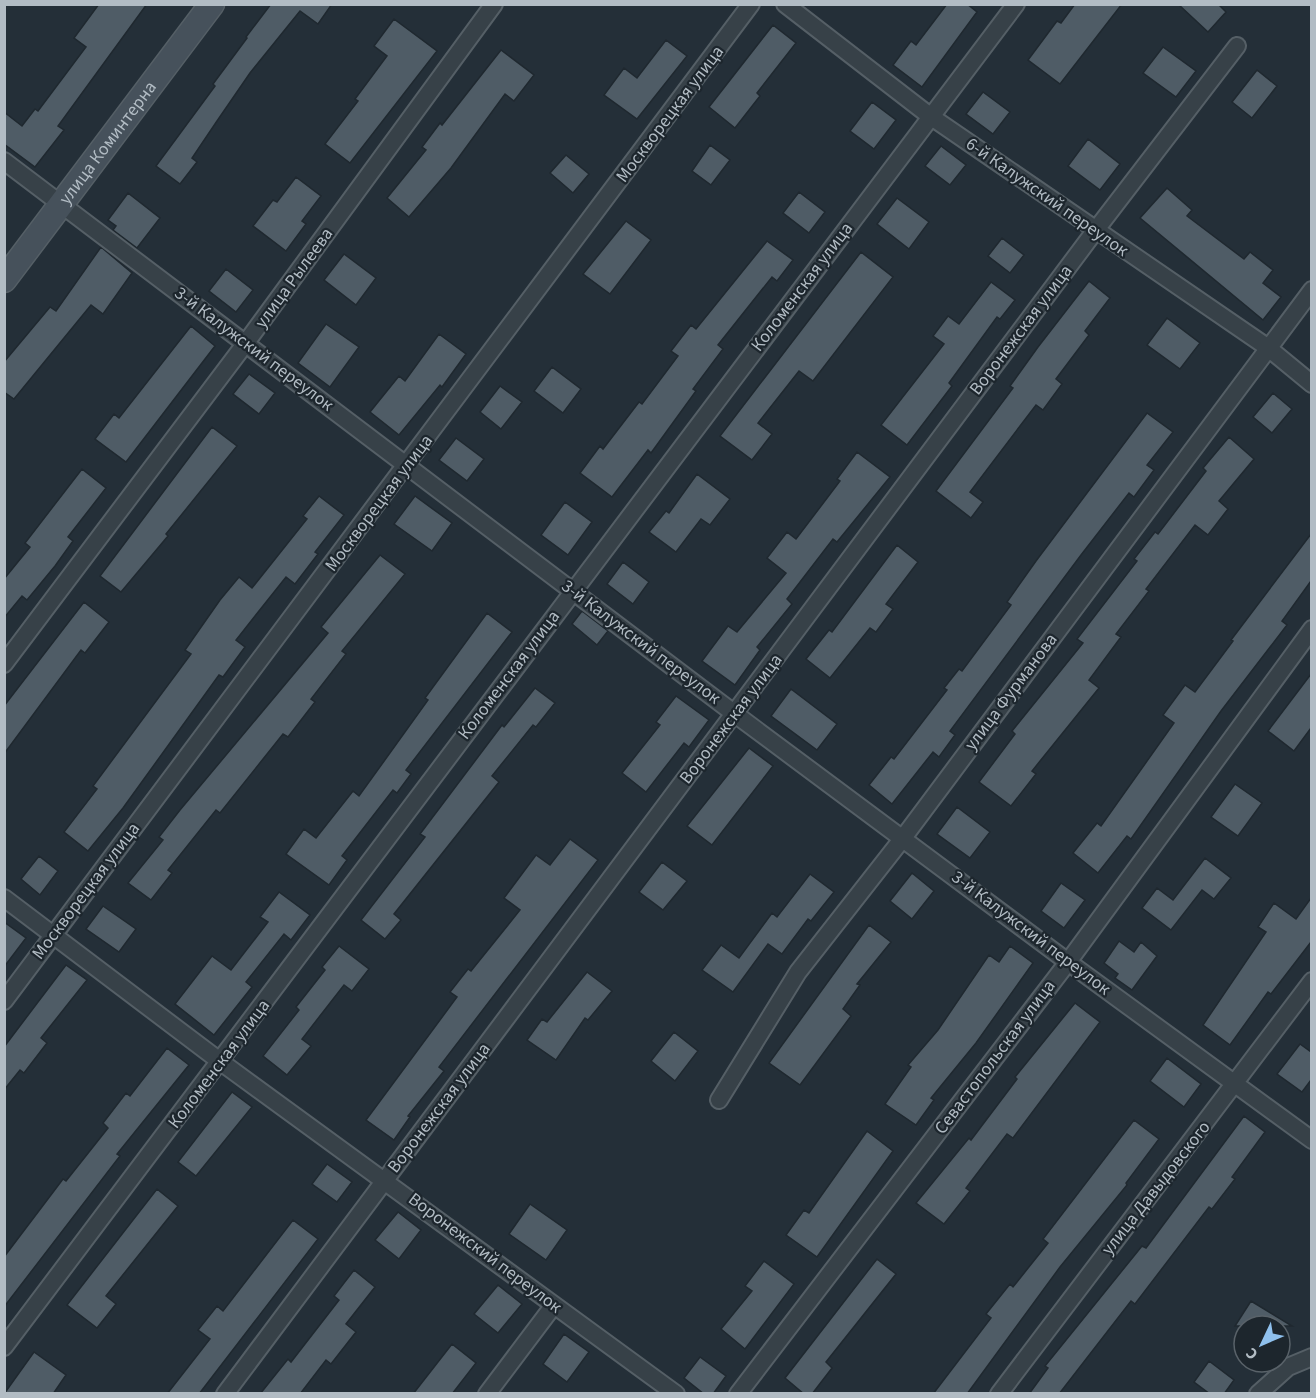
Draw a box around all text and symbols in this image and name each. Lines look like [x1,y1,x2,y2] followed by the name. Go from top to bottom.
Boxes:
[610,40,730,188] street label: Москворецкая улица
[53,76,162,210] street label: улица Коминтерна
[961,131,1133,263] street label: 6-й Калужский переулок
[745,217,859,357] street label: Коломенская улица
[249,223,339,333] street label: улица Рылеева
[964,260,1078,400] street label: Воронежская улица
[169,281,339,417] street label: 3-й Калужский переулок
[319,429,439,577] street label: Москворецкая улица
[556,574,726,710] street label: 3-й Калужский переулок
[452,605,566,745] street label: Коломенская улица
[959,628,1063,756] street label: улица Фурманова
[674,649,788,789] street label: Воронежская улица
[26,817,146,965] street label: Москворецкая улица
[946,865,1116,1001] street label: 3-й Калужский переулок
[929,975,1061,1139] street label: Севастопольская улица
[162,994,276,1134] street label: Коломенская улица
[382,1038,496,1178] street label: Воронежская улица
[1096,1116,1216,1260] street label: улица Давыдовского
[403,1187,567,1319] street label: Воронежский переулок
[1232,1314,1292,1374] north arrow
[1241,1343,1263,1365] text: С

